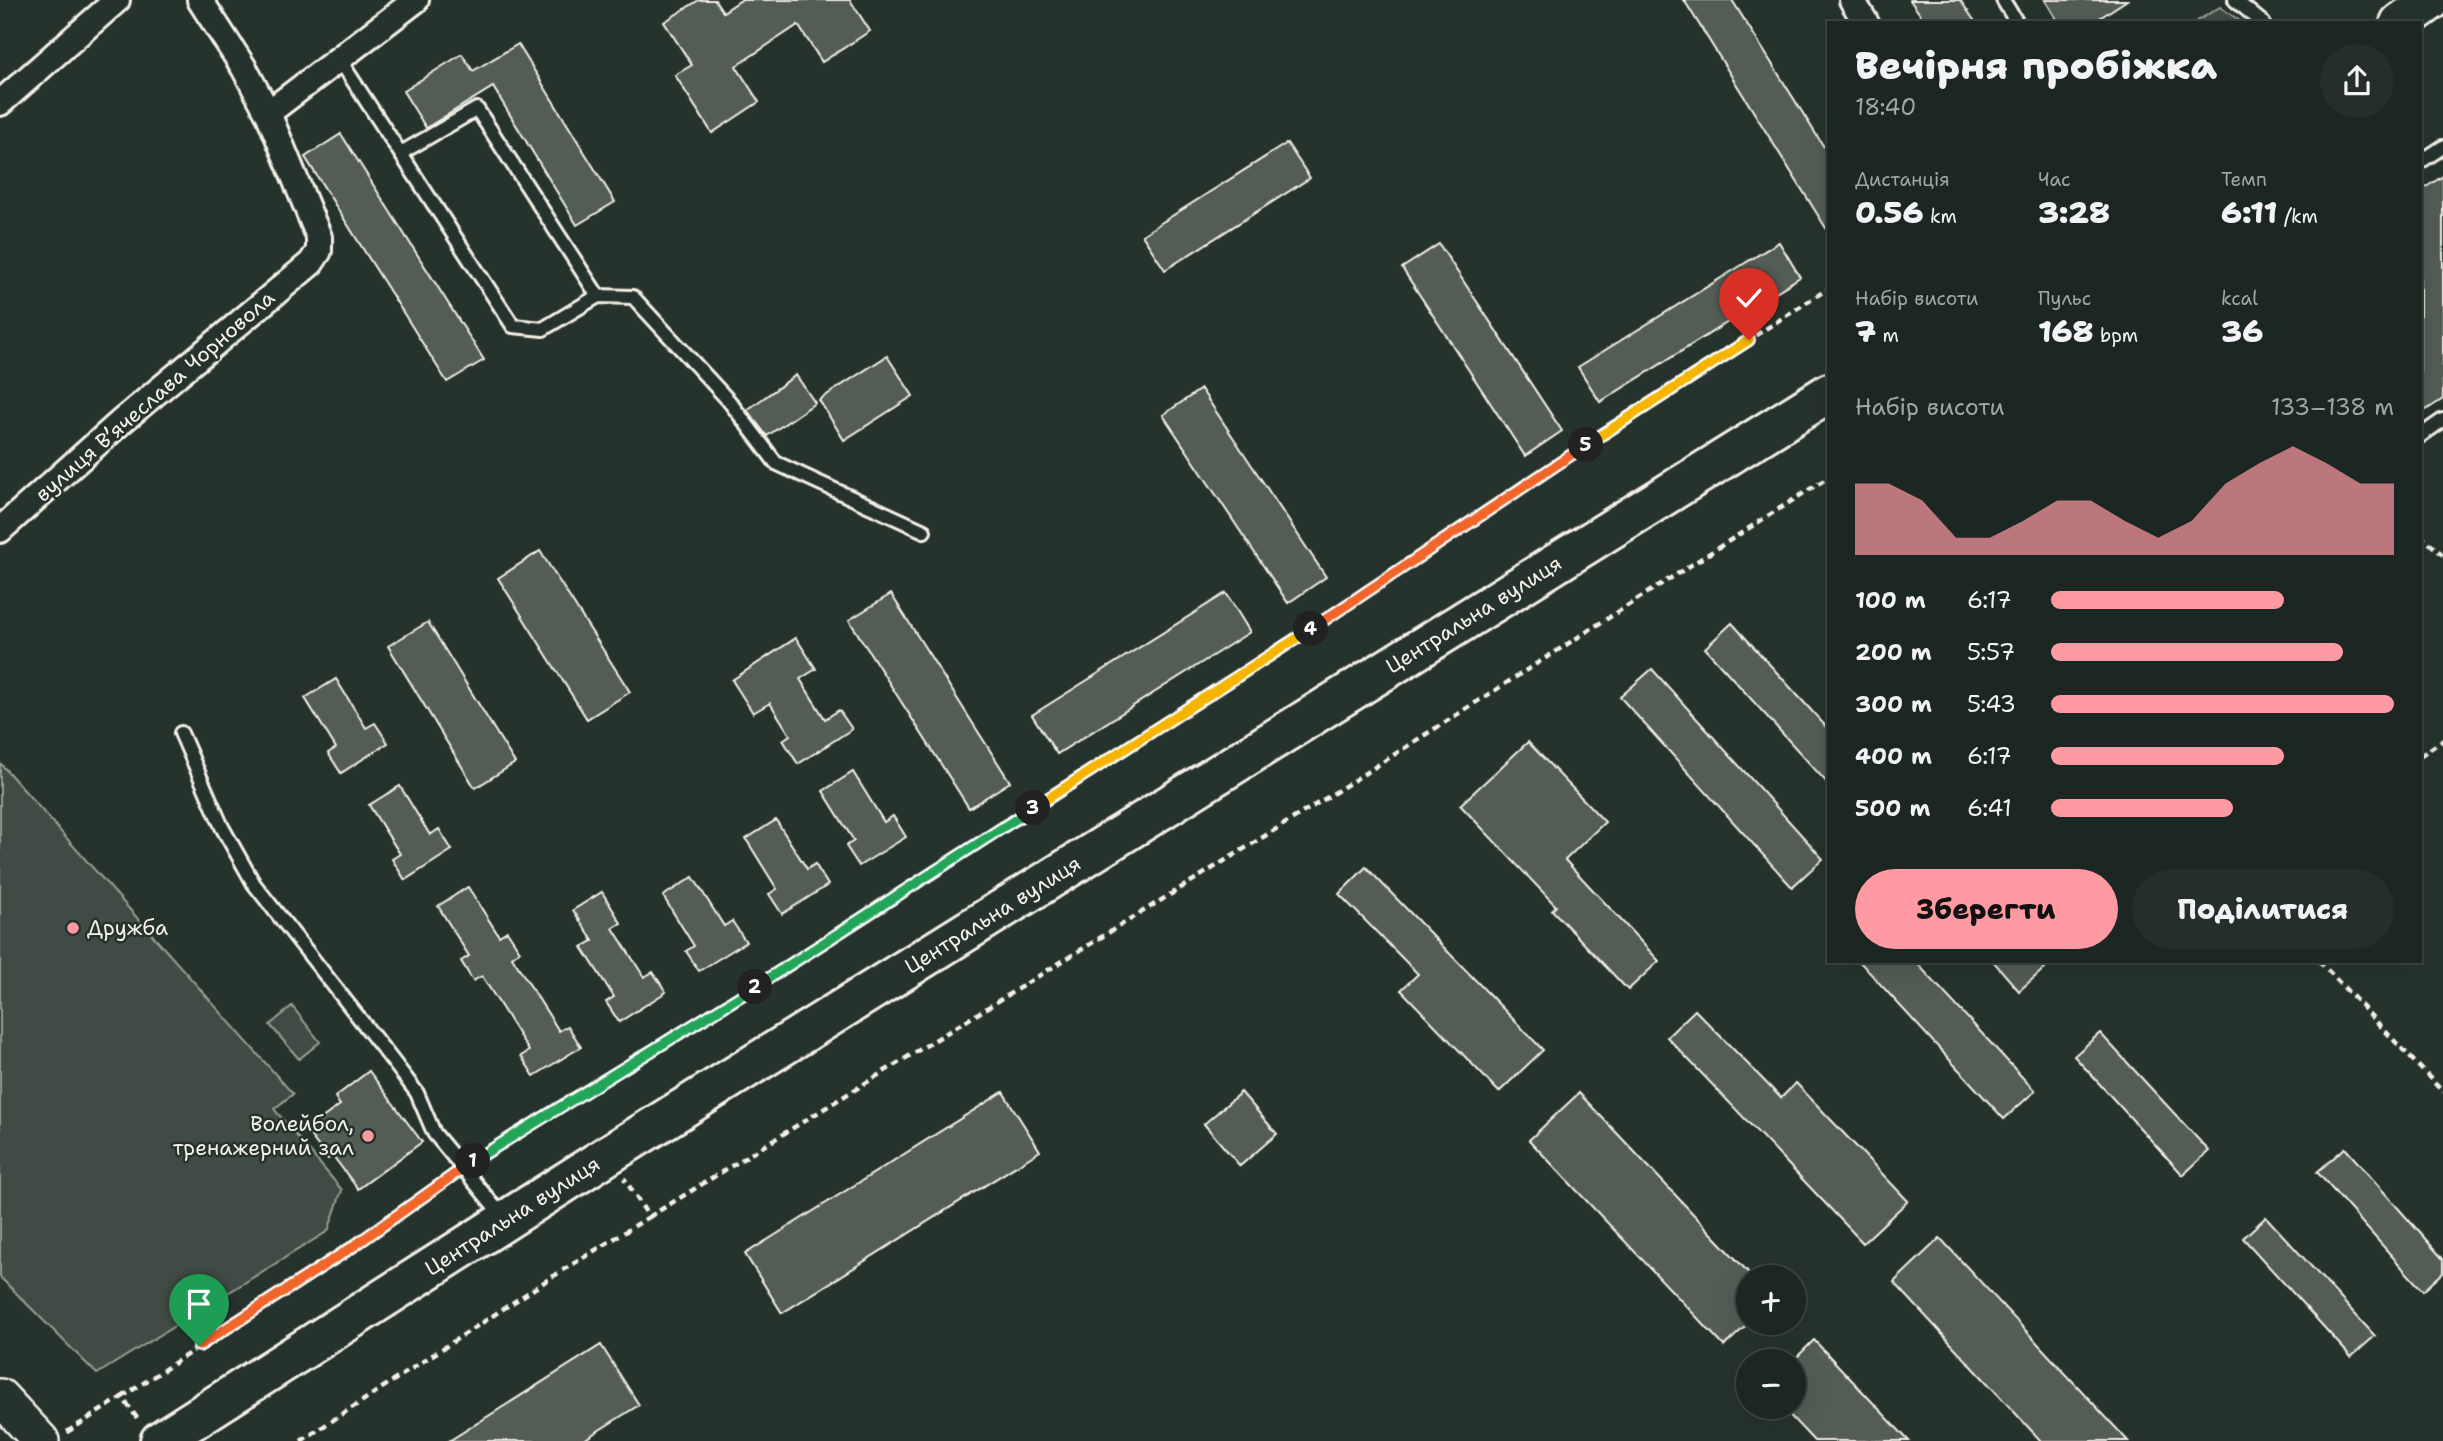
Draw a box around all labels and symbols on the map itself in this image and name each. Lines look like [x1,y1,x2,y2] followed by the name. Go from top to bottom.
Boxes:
[1719,268,1779,340] pin
[29,284,281,508] street label: вулиця Вʼячеслава Чорновола
[1568,428,1604,462] pin: 5
[1380,549,1567,680] street label: Центральна вулиця
[1294,612,1328,646] pin: 4
[1016,790,1050,826] pin: 3
[899,849,1086,980] street label: Центральна вулиця
[87,914,168,942] place label: Дружба
[65,920,81,936] marker: Дружба
[738,970,772,1004] pin: 2
[173,1110,354,1162] place label: Волейбол, тренажерний зал
[360,1128,376,1144] marker: Волейбол, тренажерний зал
[456,1144,490,1178] pin: 1
[419,1150,605,1282] street label: Центральна вулиця
[169,1274,229,1346] pin

